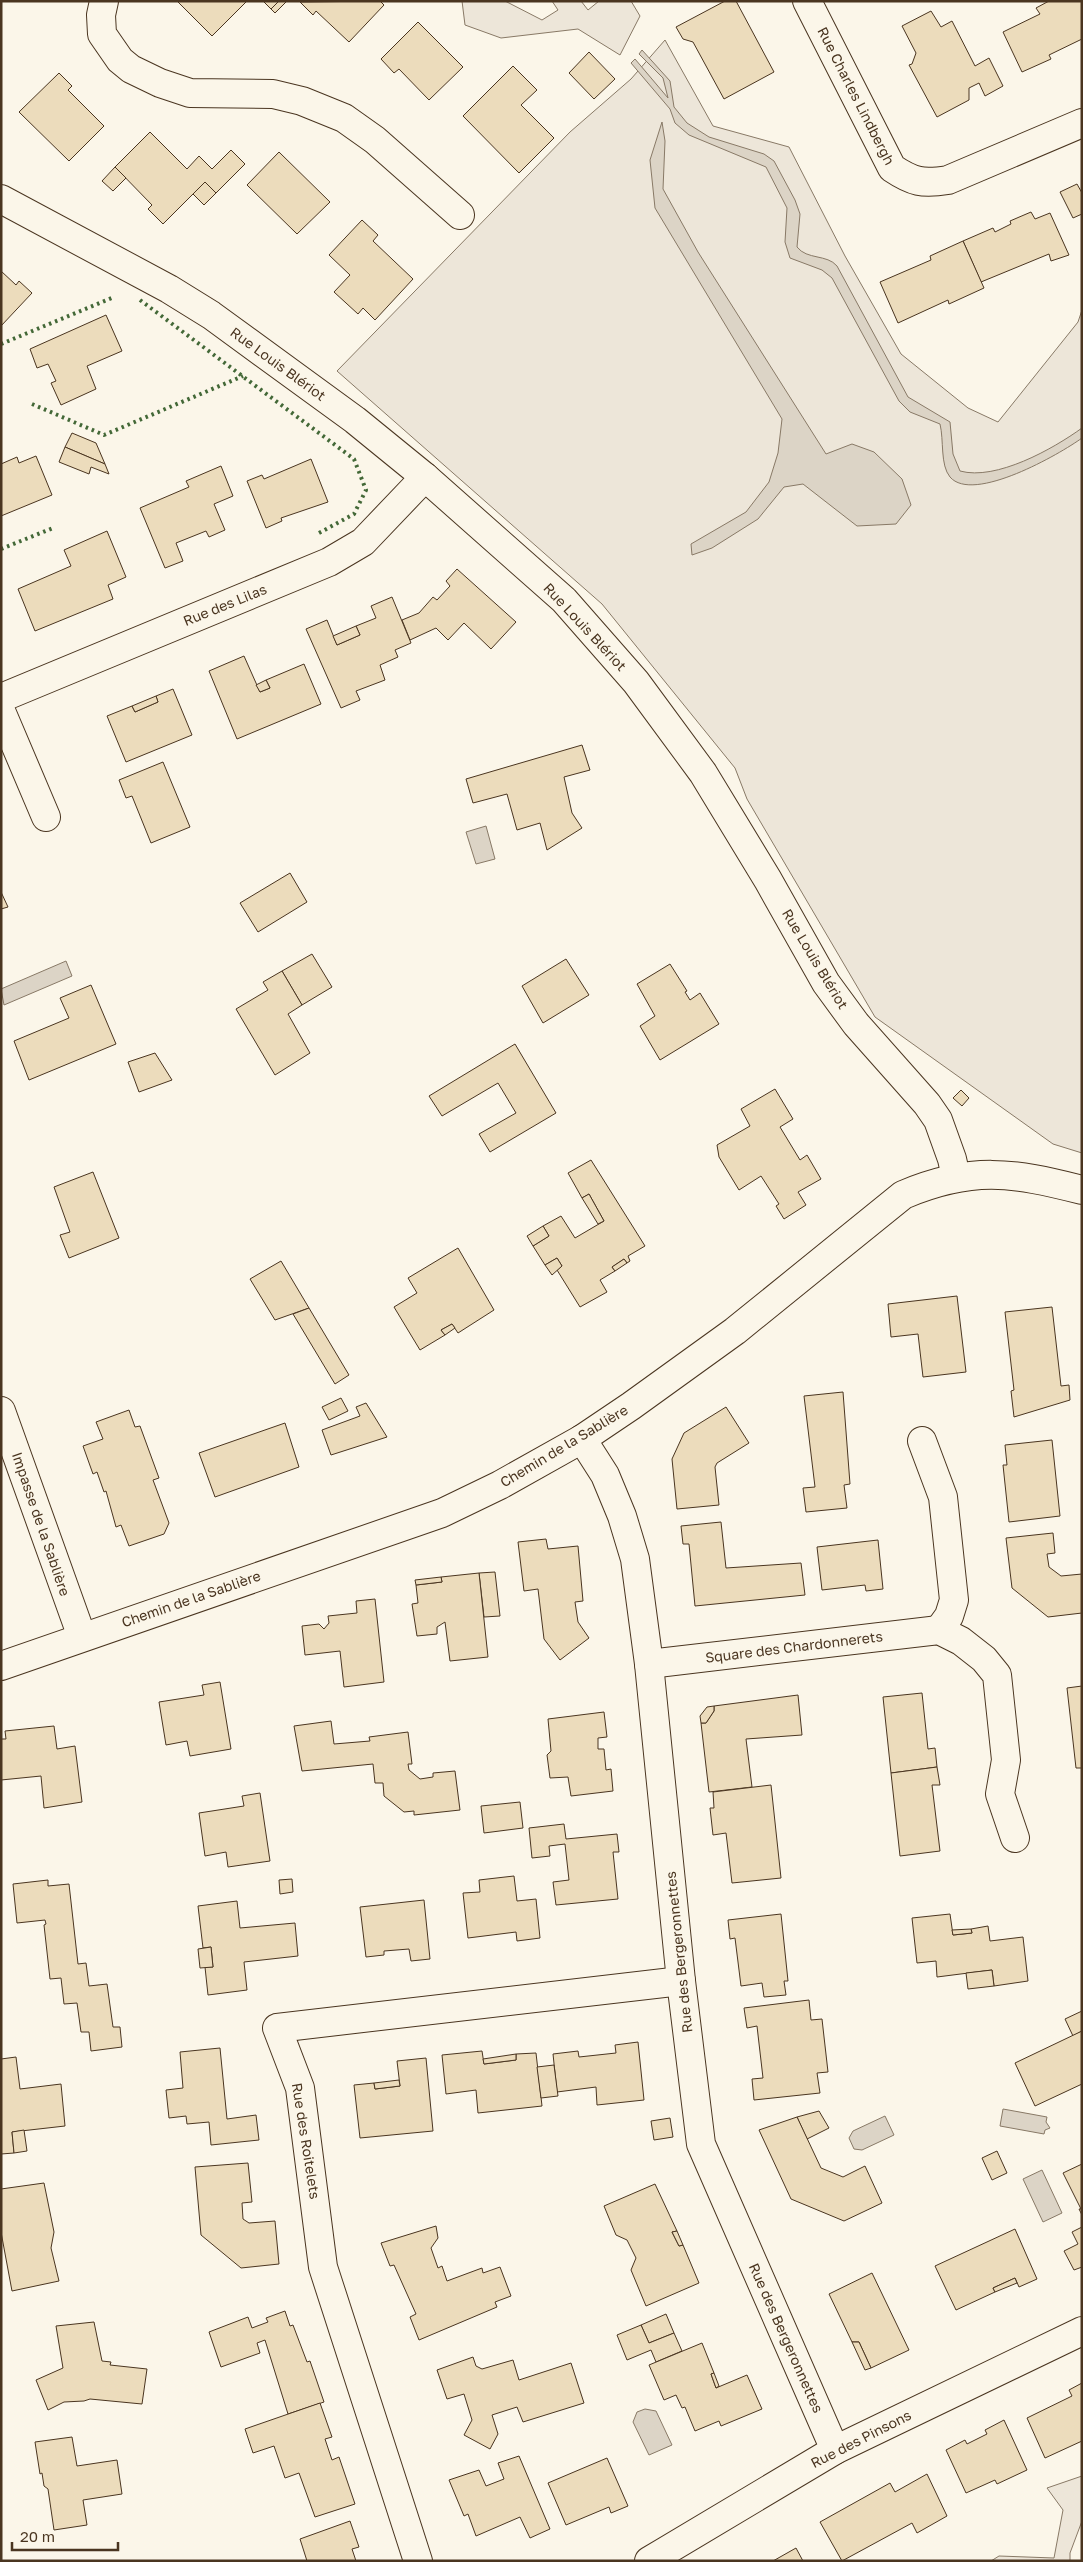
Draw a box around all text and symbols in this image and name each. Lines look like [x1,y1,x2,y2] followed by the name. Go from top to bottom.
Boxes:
[814,24,899,168] street label: Rue Charles Lindbergh
[227,323,329,404] street label: Rue Louis Blériot
[540,579,630,674] street label: Rue Louis Blériot
[181,580,269,629] street label: Rue des Lilas
[779,906,852,1012] street label: Rue Louis Blériot
[497,1401,631,1490] street label: Chemin de la Sablière
[9,1450,74,1598] street label: Impasse de la Sablière
[119,1567,263,1630] street label: Chemin de la Sablière
[704,1627,884,1666] street label: Square des Chardonnerets
[662,1871,695,2034] street label: Rue des Bergeronnettes
[289,2081,324,2200] street label: Rue des Roitelets
[746,2260,827,2415] street label: Rue des Bergeronnettes
[808,2406,914,2471] street label: Rue des Pinsons
[12,2520,119,2552] scale bar
[20,2527,55,2545] text: 20 m

